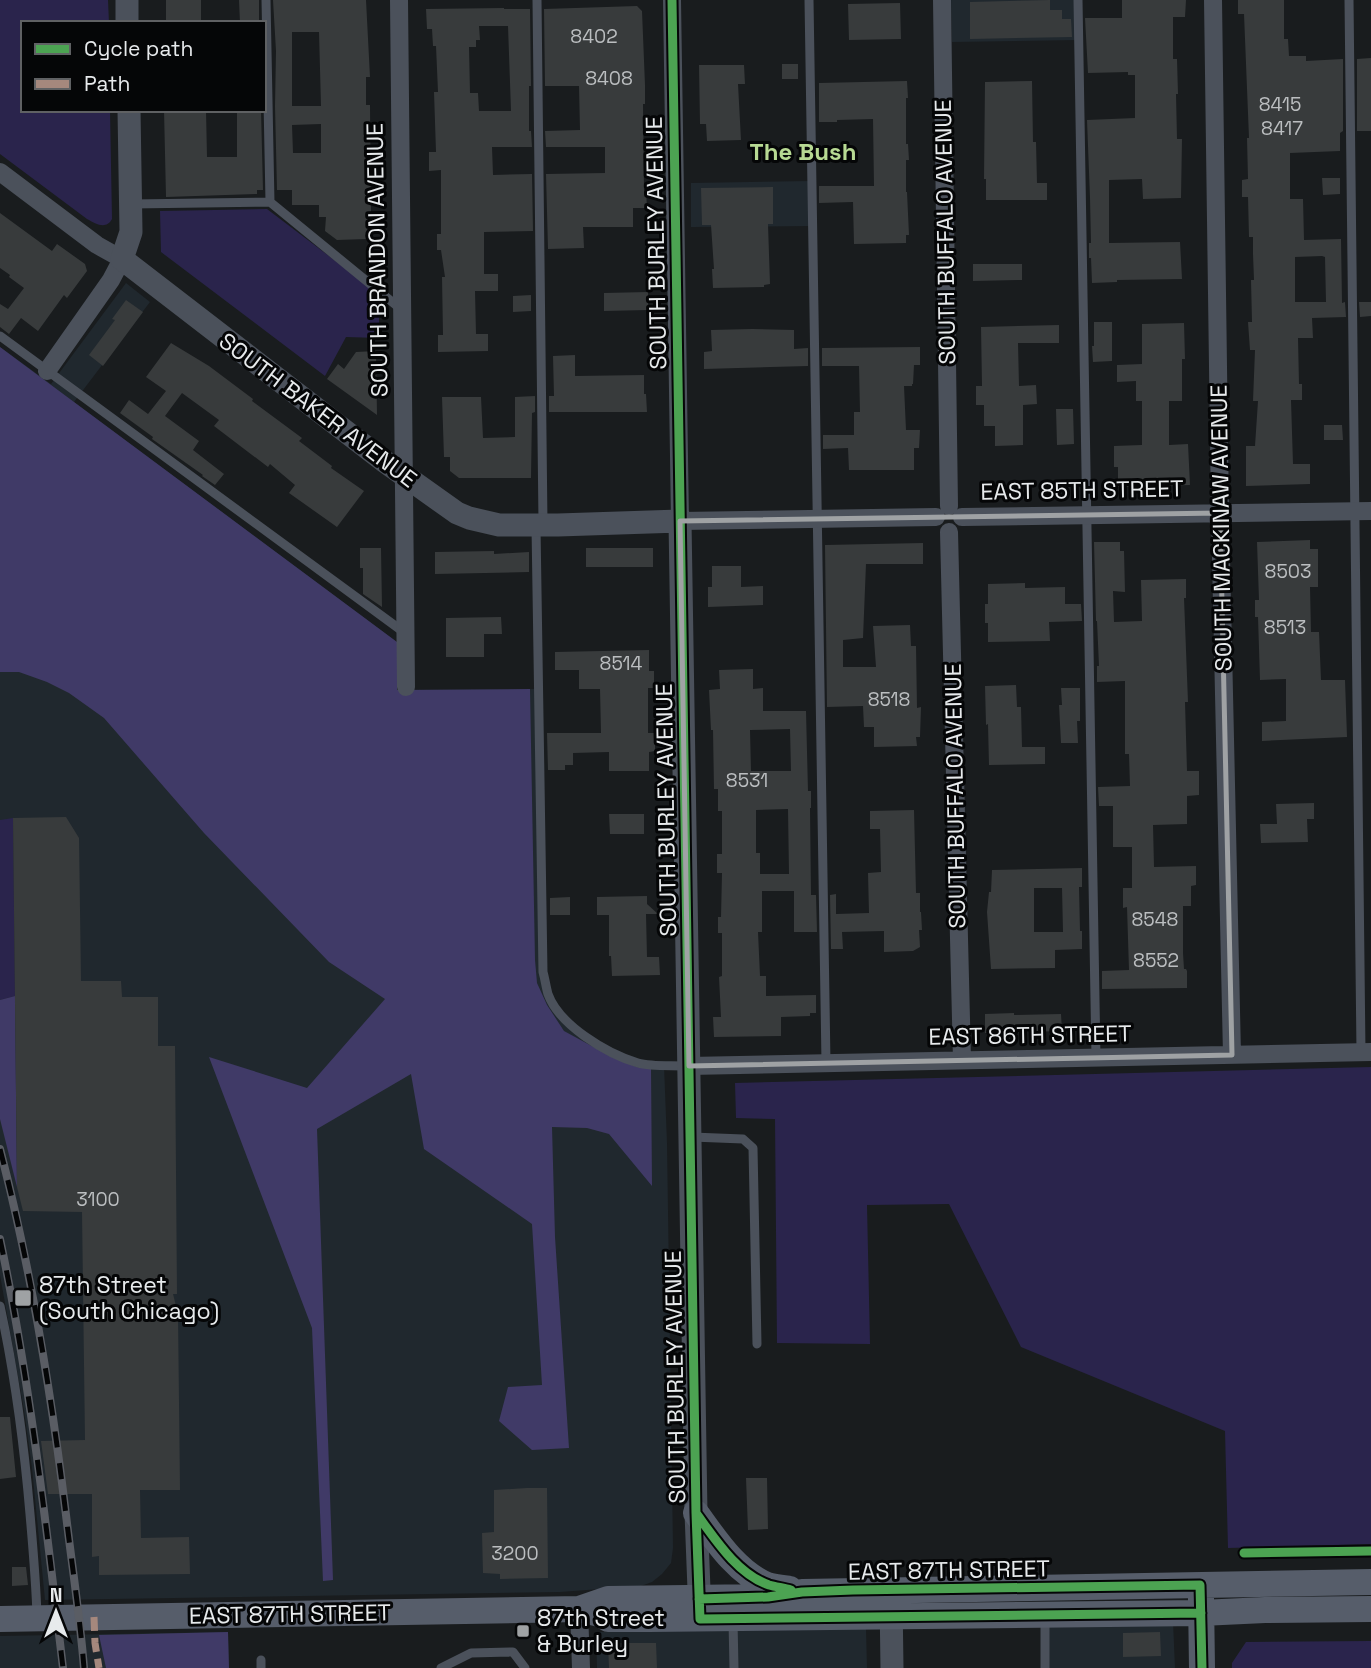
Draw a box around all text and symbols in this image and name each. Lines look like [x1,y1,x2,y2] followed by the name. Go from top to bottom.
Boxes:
[21,21,266,112] legend
[570,24,618,49] house number: 8402
[84,35,193,62] text: Cycle path
[585,66,633,91] house number: 8408
[84,70,130,97] text: Path
[1259,92,1301,117] house number: 8415
[928,99,962,365] street label: SOUTH BUFFALO AVENUE
[639,116,673,370] street label: SOUTH BURLEY AVENUE
[1261,116,1303,141] house number: 8417
[360,123,394,397] street label: SOUTH BRANDON AVENUE
[750,136,856,167] district label: The Bush
[213,326,423,494] street label: SOUTH BAKER AVENUE
[1204,384,1238,672] street label: SOUTH MACKINAW AVENUE
[980,473,1184,507] street label: EAST 85TH STREET
[1265,559,1311,584] house number: 8503
[1264,615,1306,640] house number: 8513
[600,651,643,676] house number: 8514
[938,663,972,929] street label: SOUTH BUFFALO AVENUE
[649,683,683,937] street label: SOUTH BURLEY AVENUE
[868,687,910,712] house number: 8518
[726,768,768,793] house number: 8531
[1132,907,1178,932] house number: 8548
[1133,948,1179,973] house number: 8552
[928,1018,1132,1052] street label: EAST 86TH STREET
[76,1187,120,1212] house number: 3100
[658,1250,692,1504] street label: SOUTH BURLEY AVENUE
[39,1270,219,1326] place label: 87th Street (South Chicago)
[13,1288,33,1308] marker: 87th Street (South Chicago)
[491,1541,539,1566] house number: 3200
[848,1553,1050,1587] street label: EAST 87TH STREET
[21,1577,91,1647] north arrow
[50,1583,62,1608] text: N
[189,1597,391,1631] street label: EAST 87TH STREET
[537,1603,665,1659] place label: 87th Street & Burley
[515,1623,531,1639] marker: 87th Street & Burley

